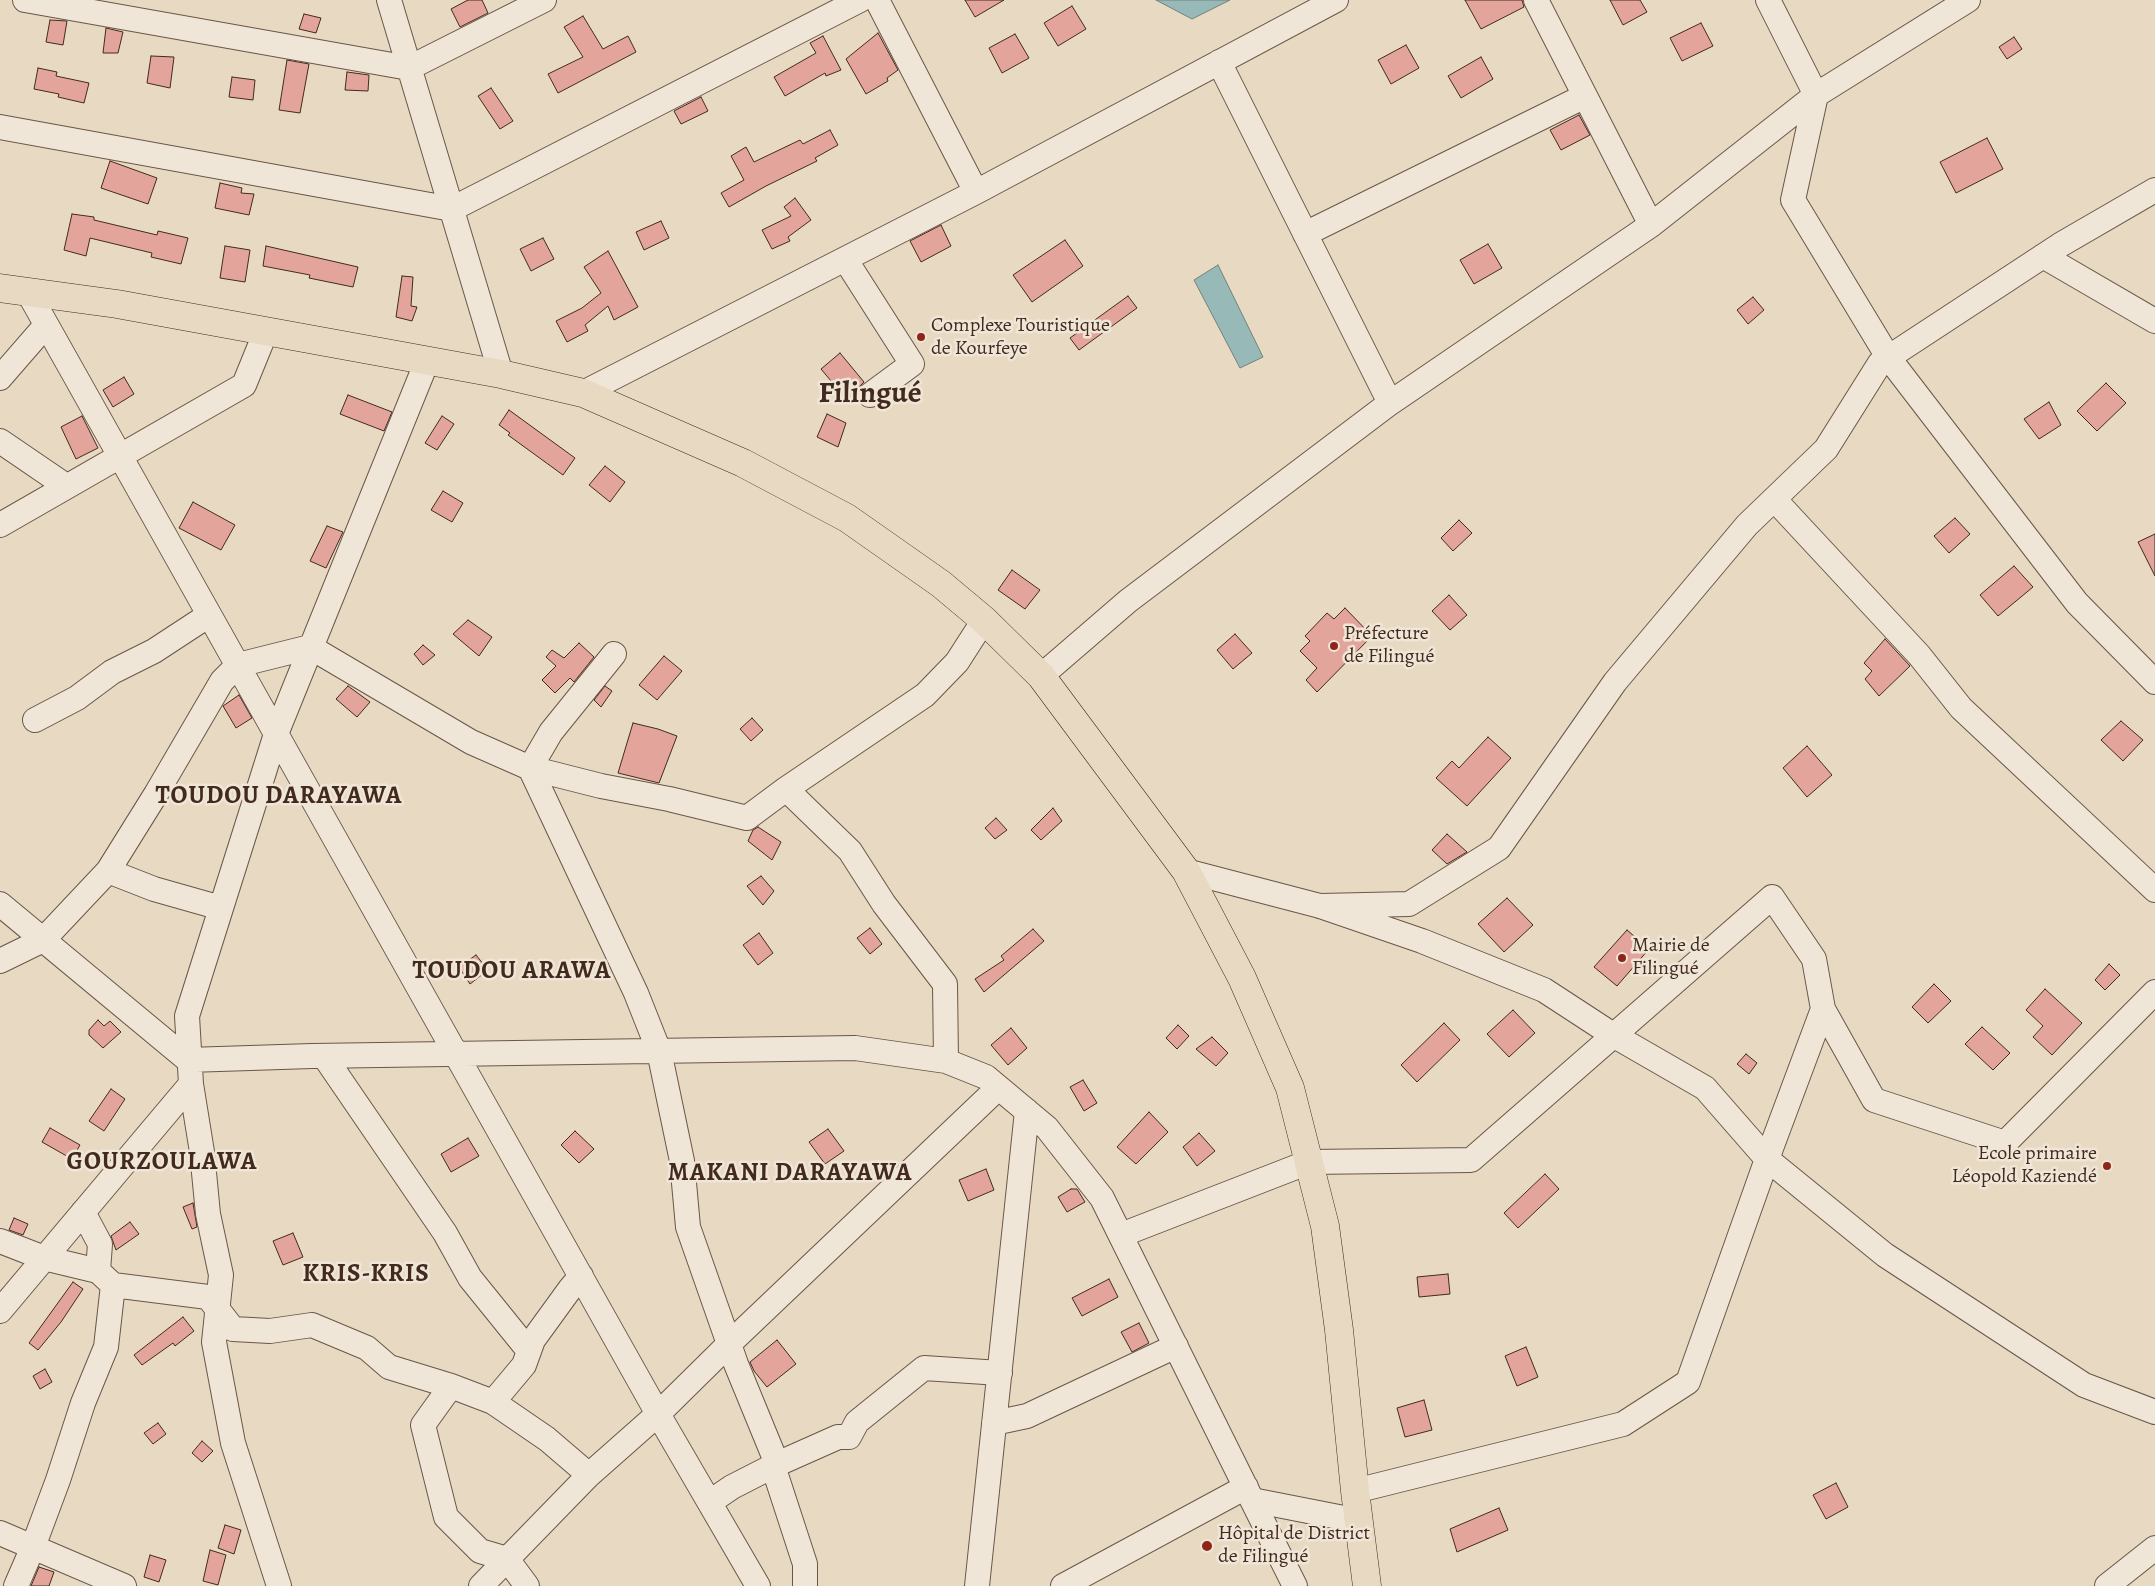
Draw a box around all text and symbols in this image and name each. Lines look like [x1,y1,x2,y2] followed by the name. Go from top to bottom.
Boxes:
[931,314,1110,361] place label: Complexe Touristique de Kourfeye
[915,331,927,343] marker: Complexe Touristique de Kourfeye
[818,377,922,413] district label: Filingué
[1344,622,1434,669] place label: Préfecture de Filingué
[1328,640,1340,652] marker: Préfecture de Filingué
[154,782,404,812] district label: TOUDOU DARAYAWA
[1632,934,1710,981] place label: Mairie de Filingué
[1616,952,1628,964] marker: Mairie de Filingué
[411,957,613,987] district label: TOUDOU ARAWA
[1952,1142,2097,1189] place label: Ecole primaire Léopold Kaziendé
[65,1148,259,1178] district label: GOURZOULAWA
[666,1159,914,1189] district label: MAKANI DARAYAWA
[2101,1160,2113,1172] marker: Ecole primaire Léopold Kaziendé
[301,1260,431,1290] district label: KRIS-KRIS
[1218,1522,1370,1569] place label: Hôpital de District de Filingué
[1200,1539,1214,1553] marker: Hôpital de District de Filingué

